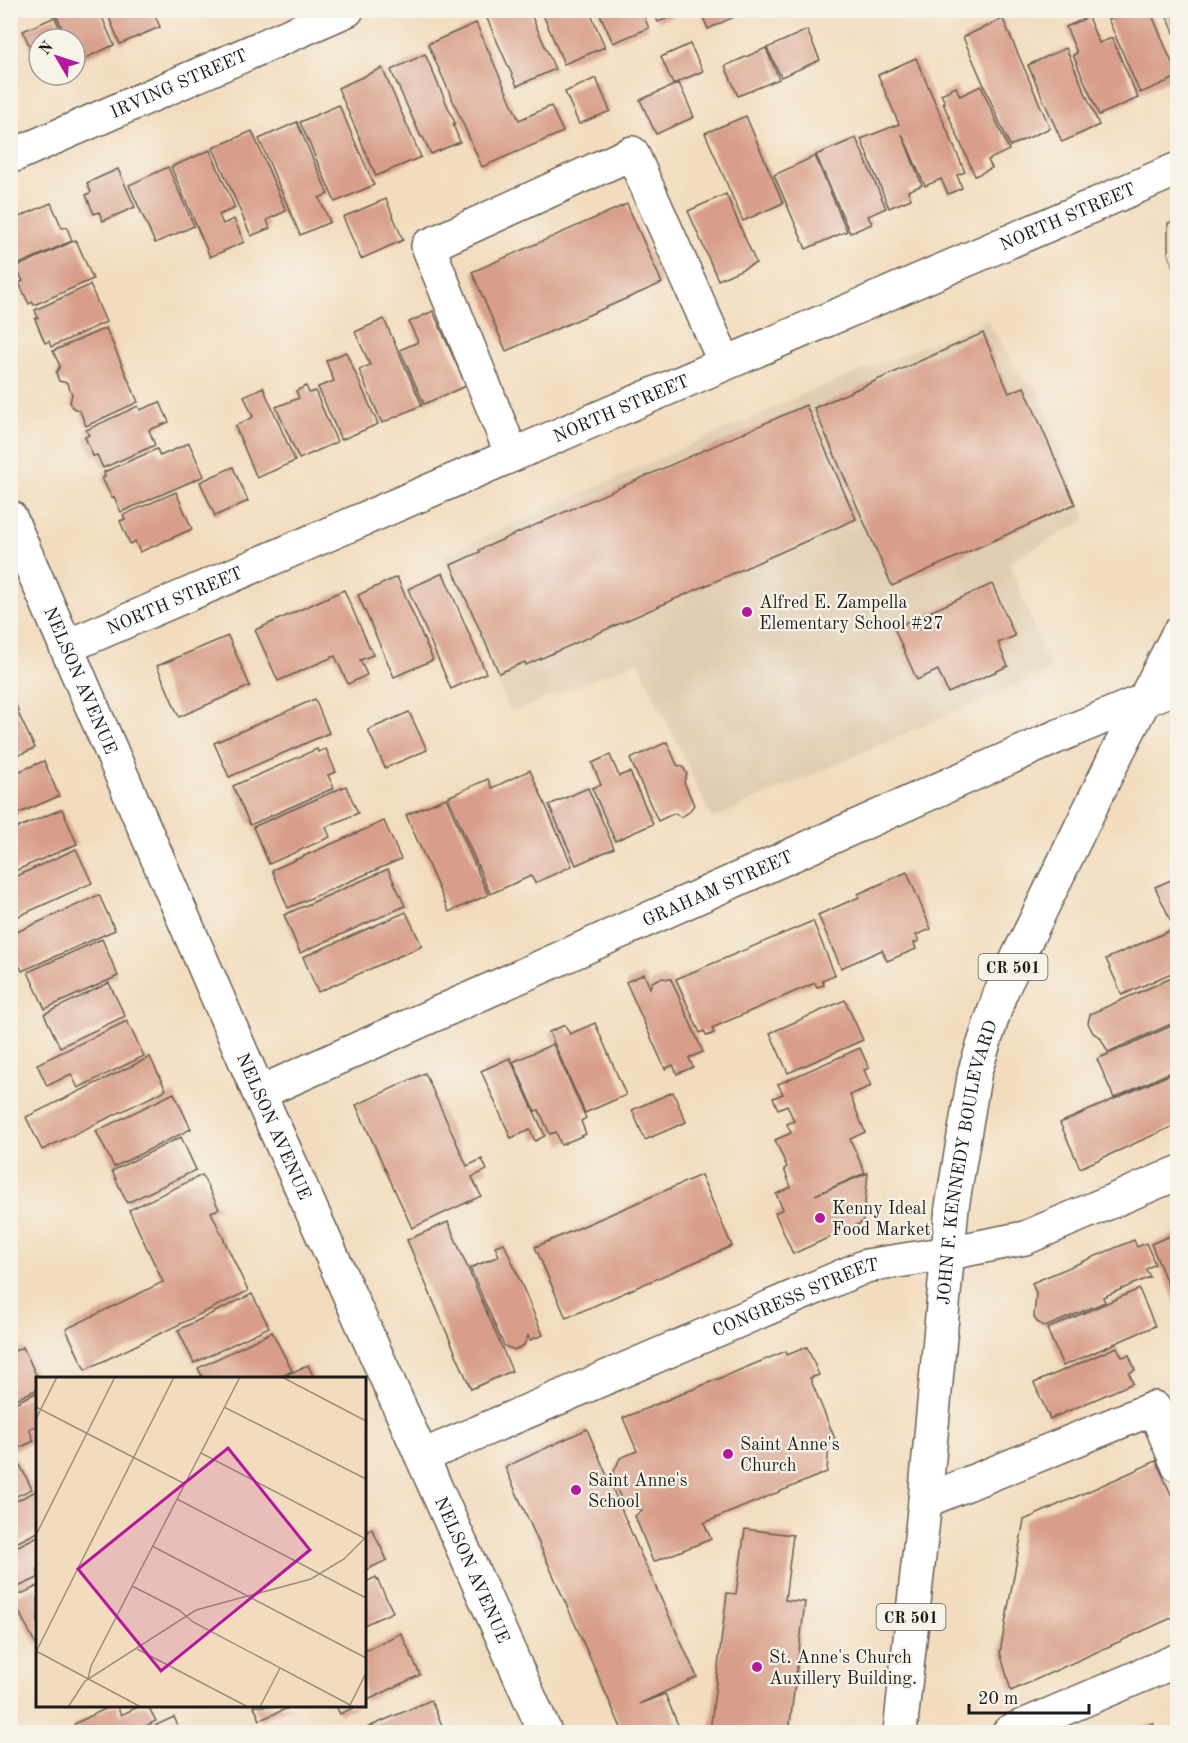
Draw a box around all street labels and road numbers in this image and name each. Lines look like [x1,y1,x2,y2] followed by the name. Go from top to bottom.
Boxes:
[108,47,250,122] street label: IRVING STREET
[997,180,1138,255] street label: NORTH STREET
[551,372,692,447] street label: NORTH STREET
[104,564,245,638] street label: NORTH STREET
[40,604,119,757] street label: NELSON AVENUE
[640,848,796,931] street label: GRAHAM STREET
[978,954,1048,980] road number: CR 501
[935,1018,1001,1306] street label: JOHN F. KENNEDY BOULEVARD
[233,1051,314,1203] street label: NELSON AVENUE
[710,1256,880,1341] street label: CONGRESS STREET
[431,1494,512,1646] street label: NELSON AVENUE
[876,1604,946,1630] road number: CR 501

